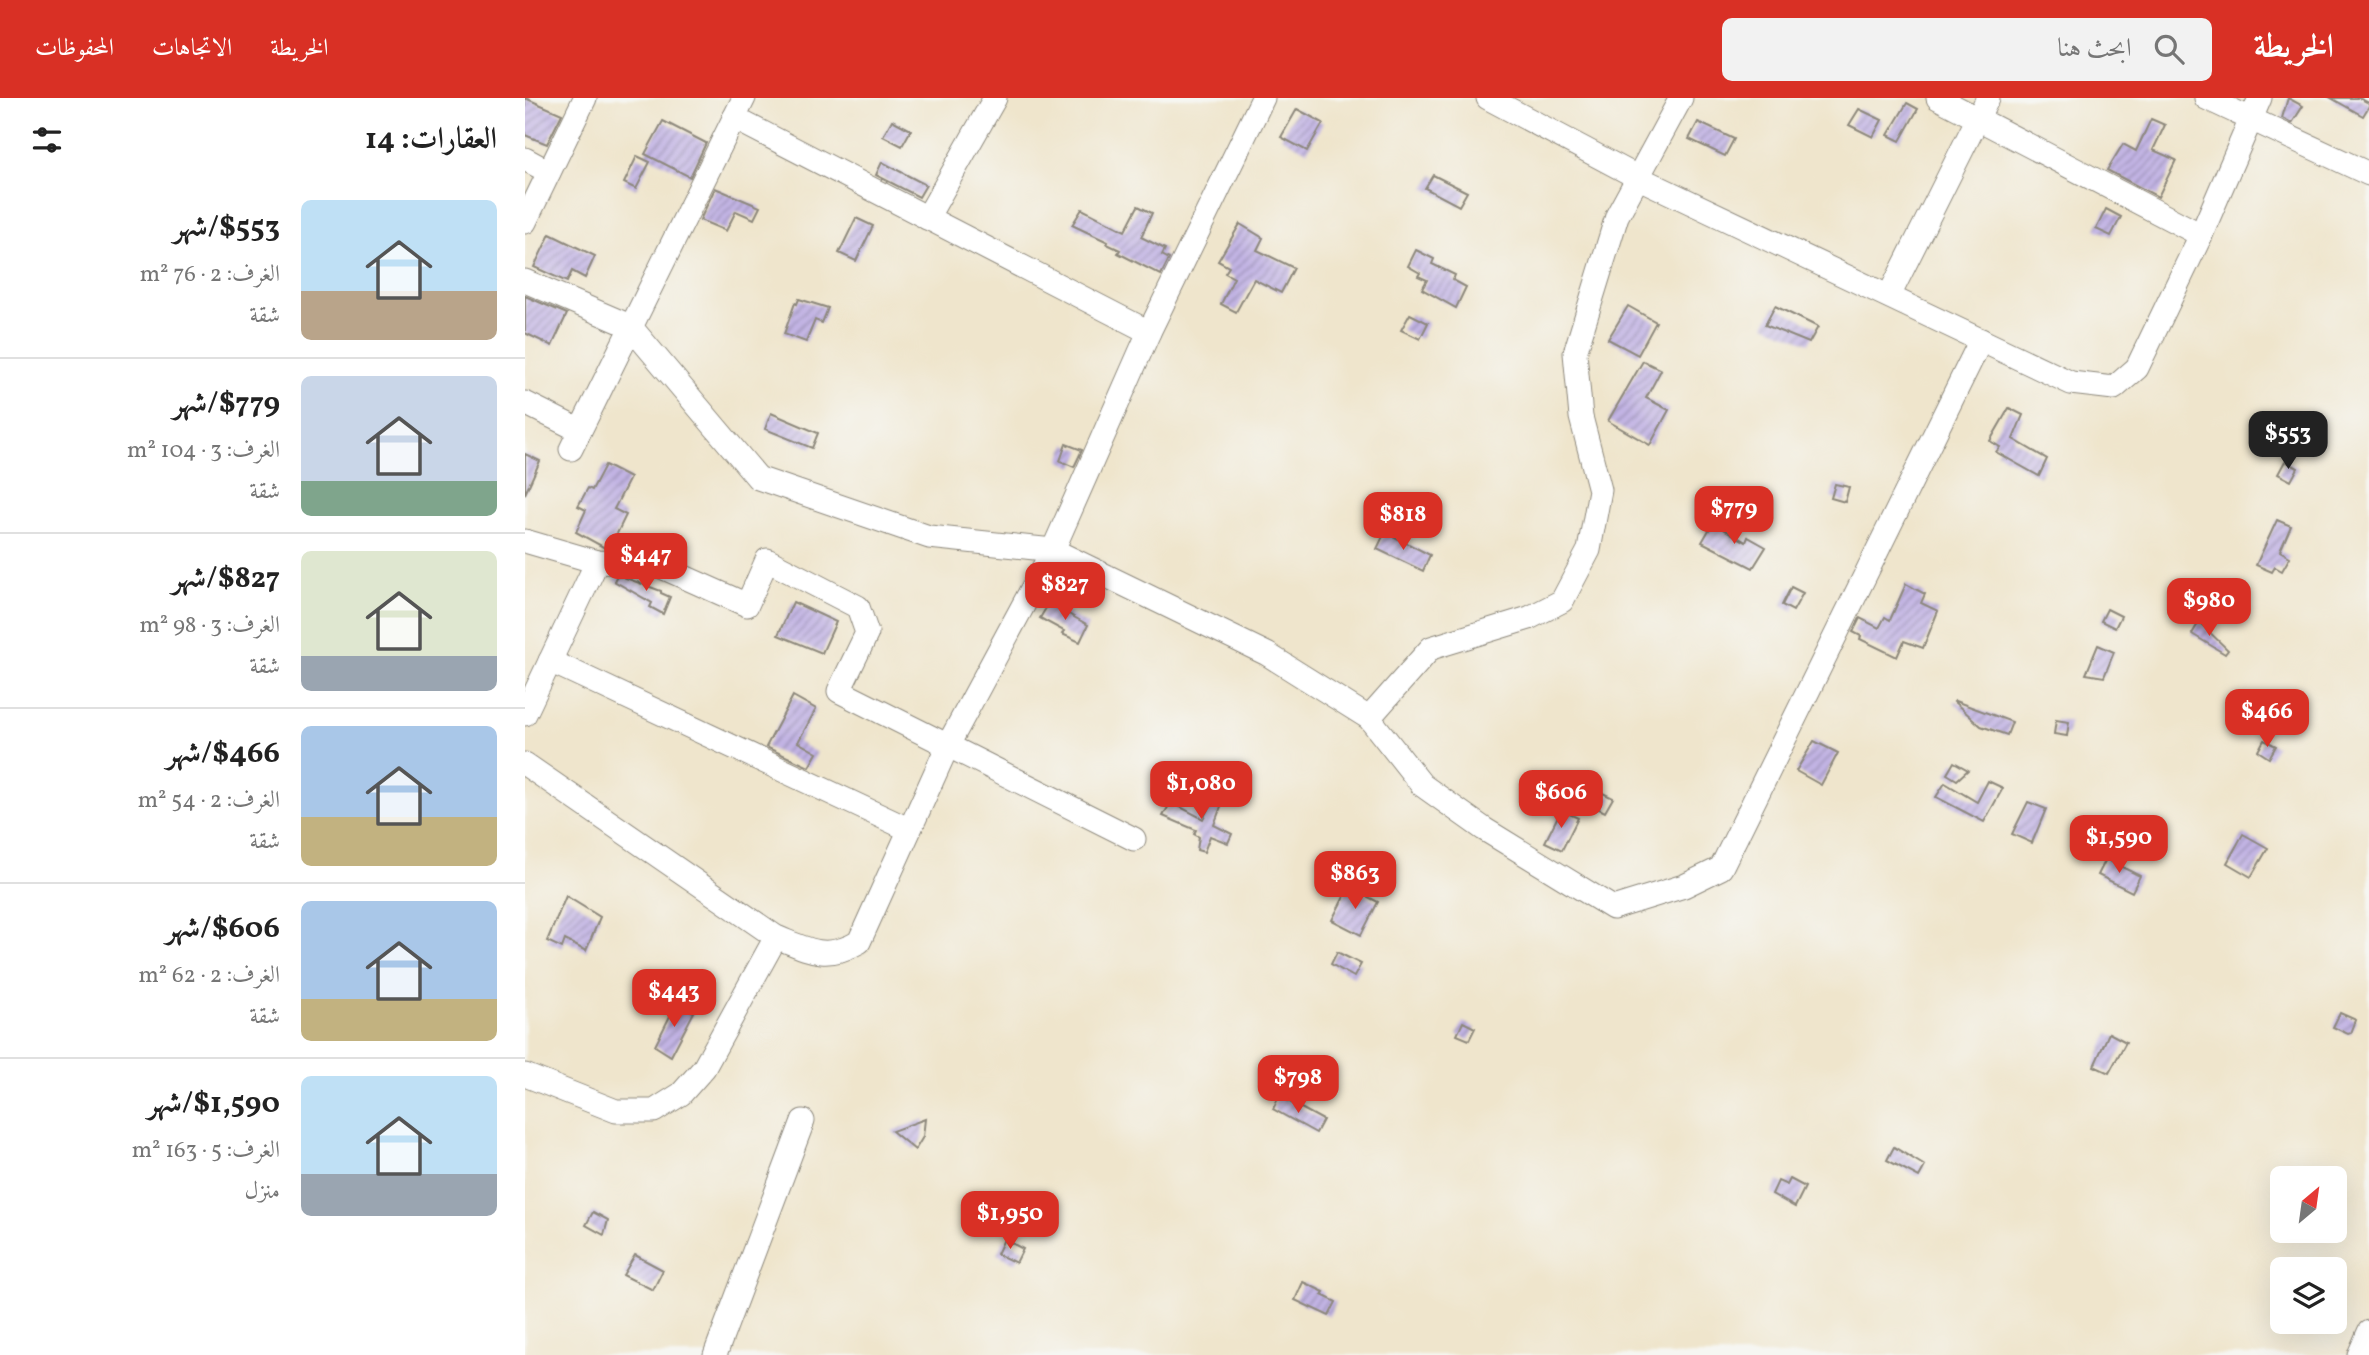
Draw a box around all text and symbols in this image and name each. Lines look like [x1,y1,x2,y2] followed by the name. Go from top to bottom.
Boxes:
[1722,18,2212,81] search box
[2254,26,2334,72] text: الخريطة
[2150,30,2188,68] icon: search
[2057,31,2132,67] text: ابحث هنا
[35,32,114,66] text: المحفوظات
[152,32,232,66] text: الاتجاهات
[270,32,329,66] text: الخريطة
[365,119,497,161] text: العقارات: 14
[28,121,66,159] icon: filters
[173,207,280,249] text: $553/شهر
[357,228,441,312] icon: home
[140,259,280,291] text: الغرف: 2 · 76 m²
[250,300,280,332] text: شقة
[173,383,280,425] text: $779/شهر
[357,404,441,488] icon: home
[2247,412,2329,471] pin: $553
[2265,418,2311,450] text: $553
[127,435,280,467] text: الغرف: 3 · 104 m²
[250,476,280,508] text: شقة
[1693,486,1775,546] pin: $779
[1362,492,1444,552] pin: $818
[1710,493,1758,525] text: $779
[1379,499,1427,531] text: $818
[605,533,687,593] pin: $447
[620,540,672,572] text: $447
[172,558,280,600] text: $827/شهر
[1024,562,1106,622] pin: $827
[1041,569,1089,601] text: $827
[2168,578,2250,638] pin: $980
[357,579,441,663] icon: home
[2183,585,2235,617] text: $980
[139,610,280,642] text: الغرف: 3 · 98 m²
[250,651,280,683] text: شقة
[2226,690,2308,749] pin: $466
[2241,696,2293,728] text: $466
[166,733,280,775] text: $466/شهر
[357,754,441,838] icon: home
[1144,762,1258,821] pin: $1,080
[1166,768,1236,800] text: $1,080
[1520,770,1602,830] pin: $606
[1535,777,1587,809] text: $606
[138,785,280,817] text: الغرف: 2 · 54 m²
[2062,816,2176,875] pin: $1,590
[2086,822,2152,854] text: $1,590
[250,826,280,858] text: شقة
[1314,852,1396,911] pin: $863
[1330,858,1380,890] text: $863
[166,908,280,950] text: $606/شهر
[357,929,441,1013] icon: home
[138,960,280,992] text: الغرف: 2 · 62 m²
[633,970,715,1029] pin: $443
[648,976,700,1008] text: $443
[250,1001,280,1033] text: شقة
[1257,1056,1339,1115] pin: $798
[1274,1062,1322,1094] text: $798
[147,1083,280,1125] text: $1,590/شهر
[357,1104,441,1188] icon: home
[132,1135,280,1167] text: الغرف: 5 · 163 m²
[2270,1166,2347,1242] north arrow
[2270,1166,2347,1334] map controls
[245,1176,280,1208] text: منزل
[953,1192,1067,1251] pin: $1,950
[977,1198,1043,1230] text: $1,950
[2270,1257,2347,1334] button: layers

